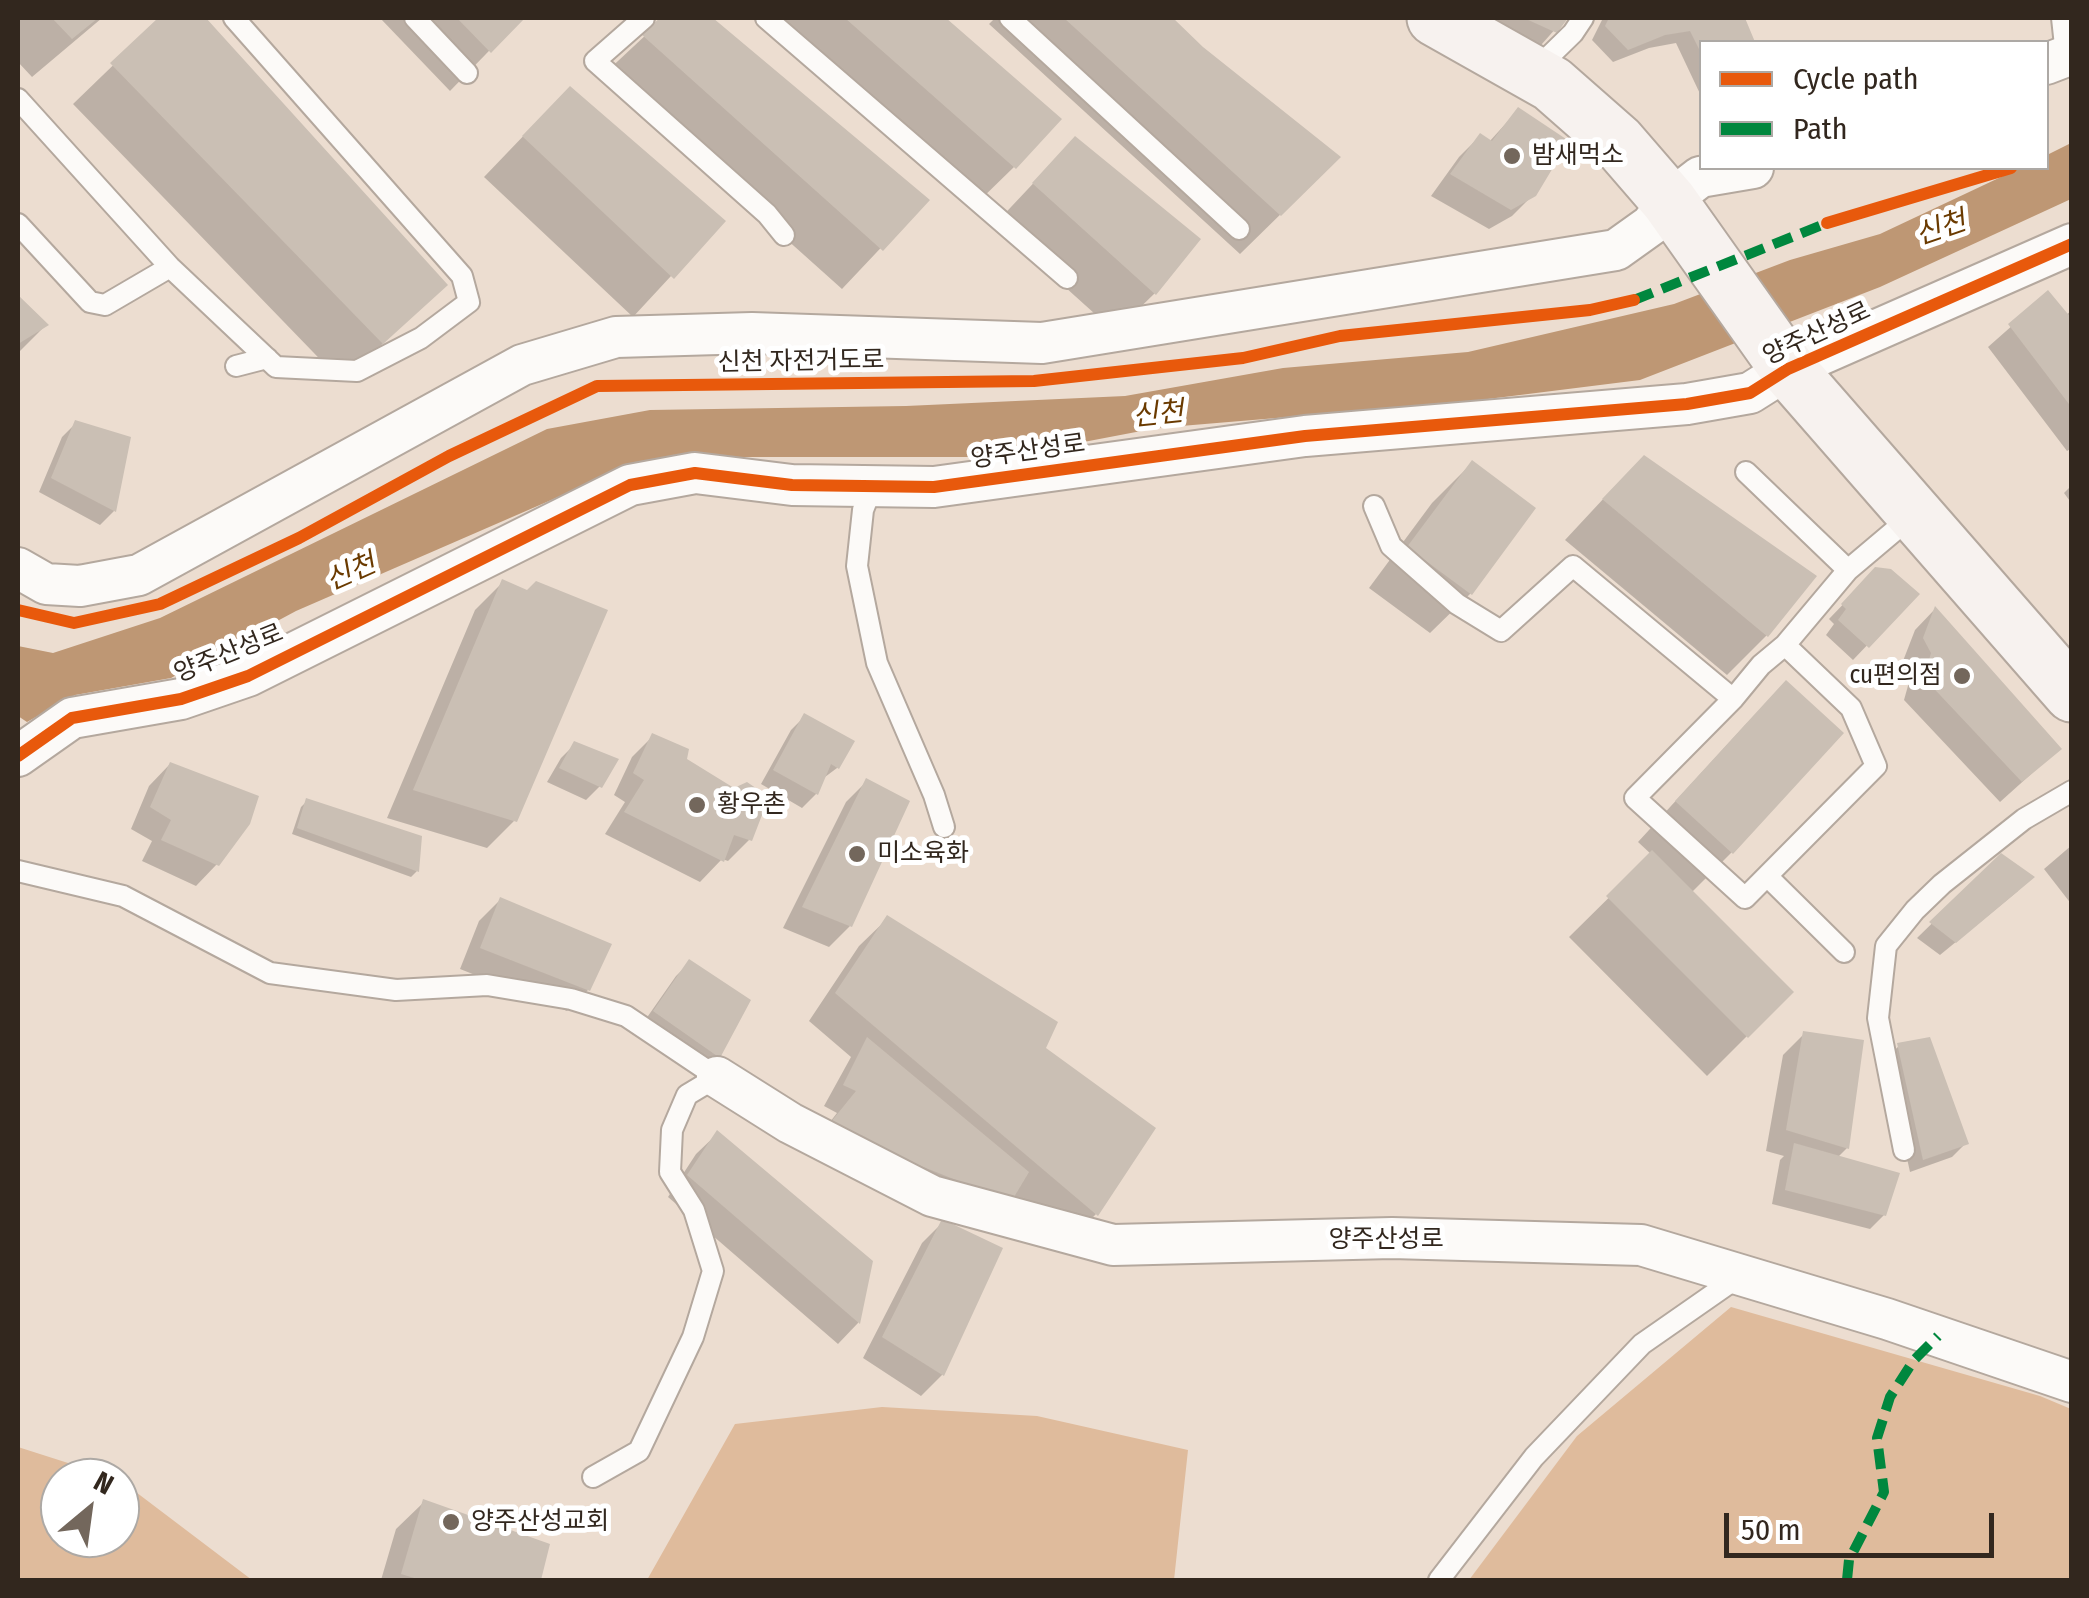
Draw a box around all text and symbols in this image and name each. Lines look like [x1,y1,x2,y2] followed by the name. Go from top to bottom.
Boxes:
[1699,40,2049,170] legend
[1793,61,1919,97] text: Cycle path
[1793,111,1847,147] text: Path
[1532,141,1624,171] place label: 밤새먹소
[1501,145,1523,167] marker: 밤새먹소
[1911,205,1971,253] water label: 신천
[1759,296,1875,372] street label: 양주산성로
[717,346,885,378] street label: 신천 자전거도로
[1131,396,1185,434] water label: 신천
[969,429,1087,475] street label: 양주산성로
[321,547,381,599] water label: 신천
[170,619,288,689] street label: 양주산성로
[1849,661,1942,691] place label: cu편의점
[1951,665,1973,687] marker: cu편의점
[717,790,786,820] place label: 황우촌
[686,794,708,816] marker: 황우촌
[877,839,969,869] place label: 미소육화
[846,843,868,865] marker: 미소육화
[1329,1225,1443,1255] street label: 양주산성로
[40,1458,140,1558] north arrow
[88,1465,119,1502] text: N
[1729,1493,1999,1555] scale bar
[471,1507,609,1537] place label: 양주산성교회
[440,1511,462,1533] marker: 양주산성교회
[1741,1512,1801,1548] text: 50 m

